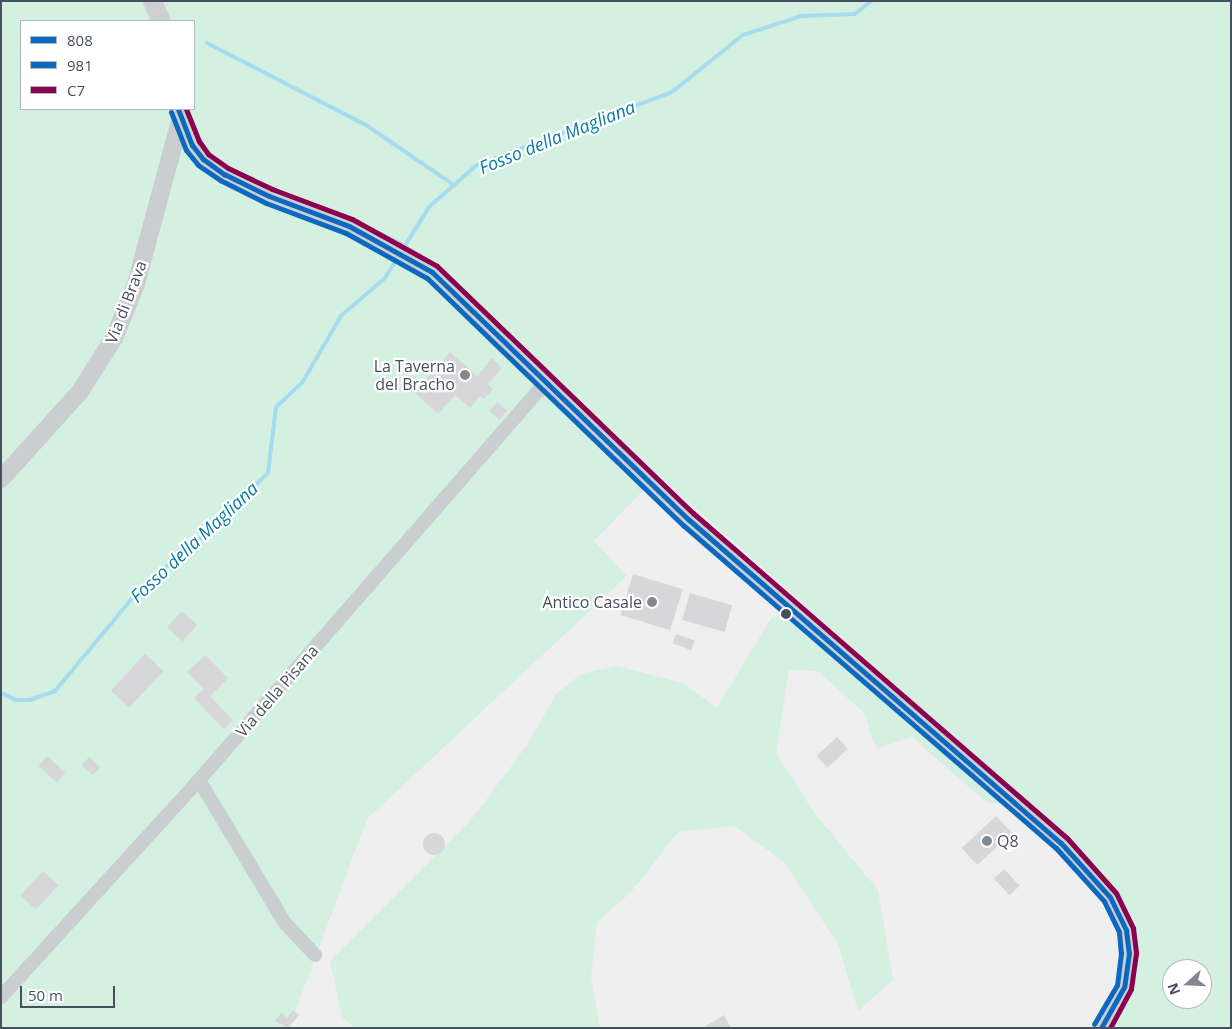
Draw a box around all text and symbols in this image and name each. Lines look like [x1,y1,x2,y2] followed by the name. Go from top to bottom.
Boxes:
[20,20,195,110] legend
[67,30,93,50] text: 808
[67,55,93,75] text: 981
[67,80,85,100] text: C7
[476,96,638,178] water label: Fosso della Magliana
[101,258,151,346] street label: Via di Brava
[374,356,455,394] place label: La Taverna del Bracho
[459,369,471,381] marker: La Taverna del Bracho
[126,477,262,607] water label: Fosso della Magliana
[542,592,642,612] place label: Antico Casale
[646,596,658,608] marker: Antico Casale
[781,609,791,619] unlabelled marker
[232,641,322,741] street label: Via della Pisana
[997,831,1019,851] place label: Q8
[981,835,993,847] marker: Q8
[1162,959,1212,1009] north arrow
[22,976,118,1008] scale bar
[1163,980,1184,998] text: N
[28,985,63,1005] text: 50 m

